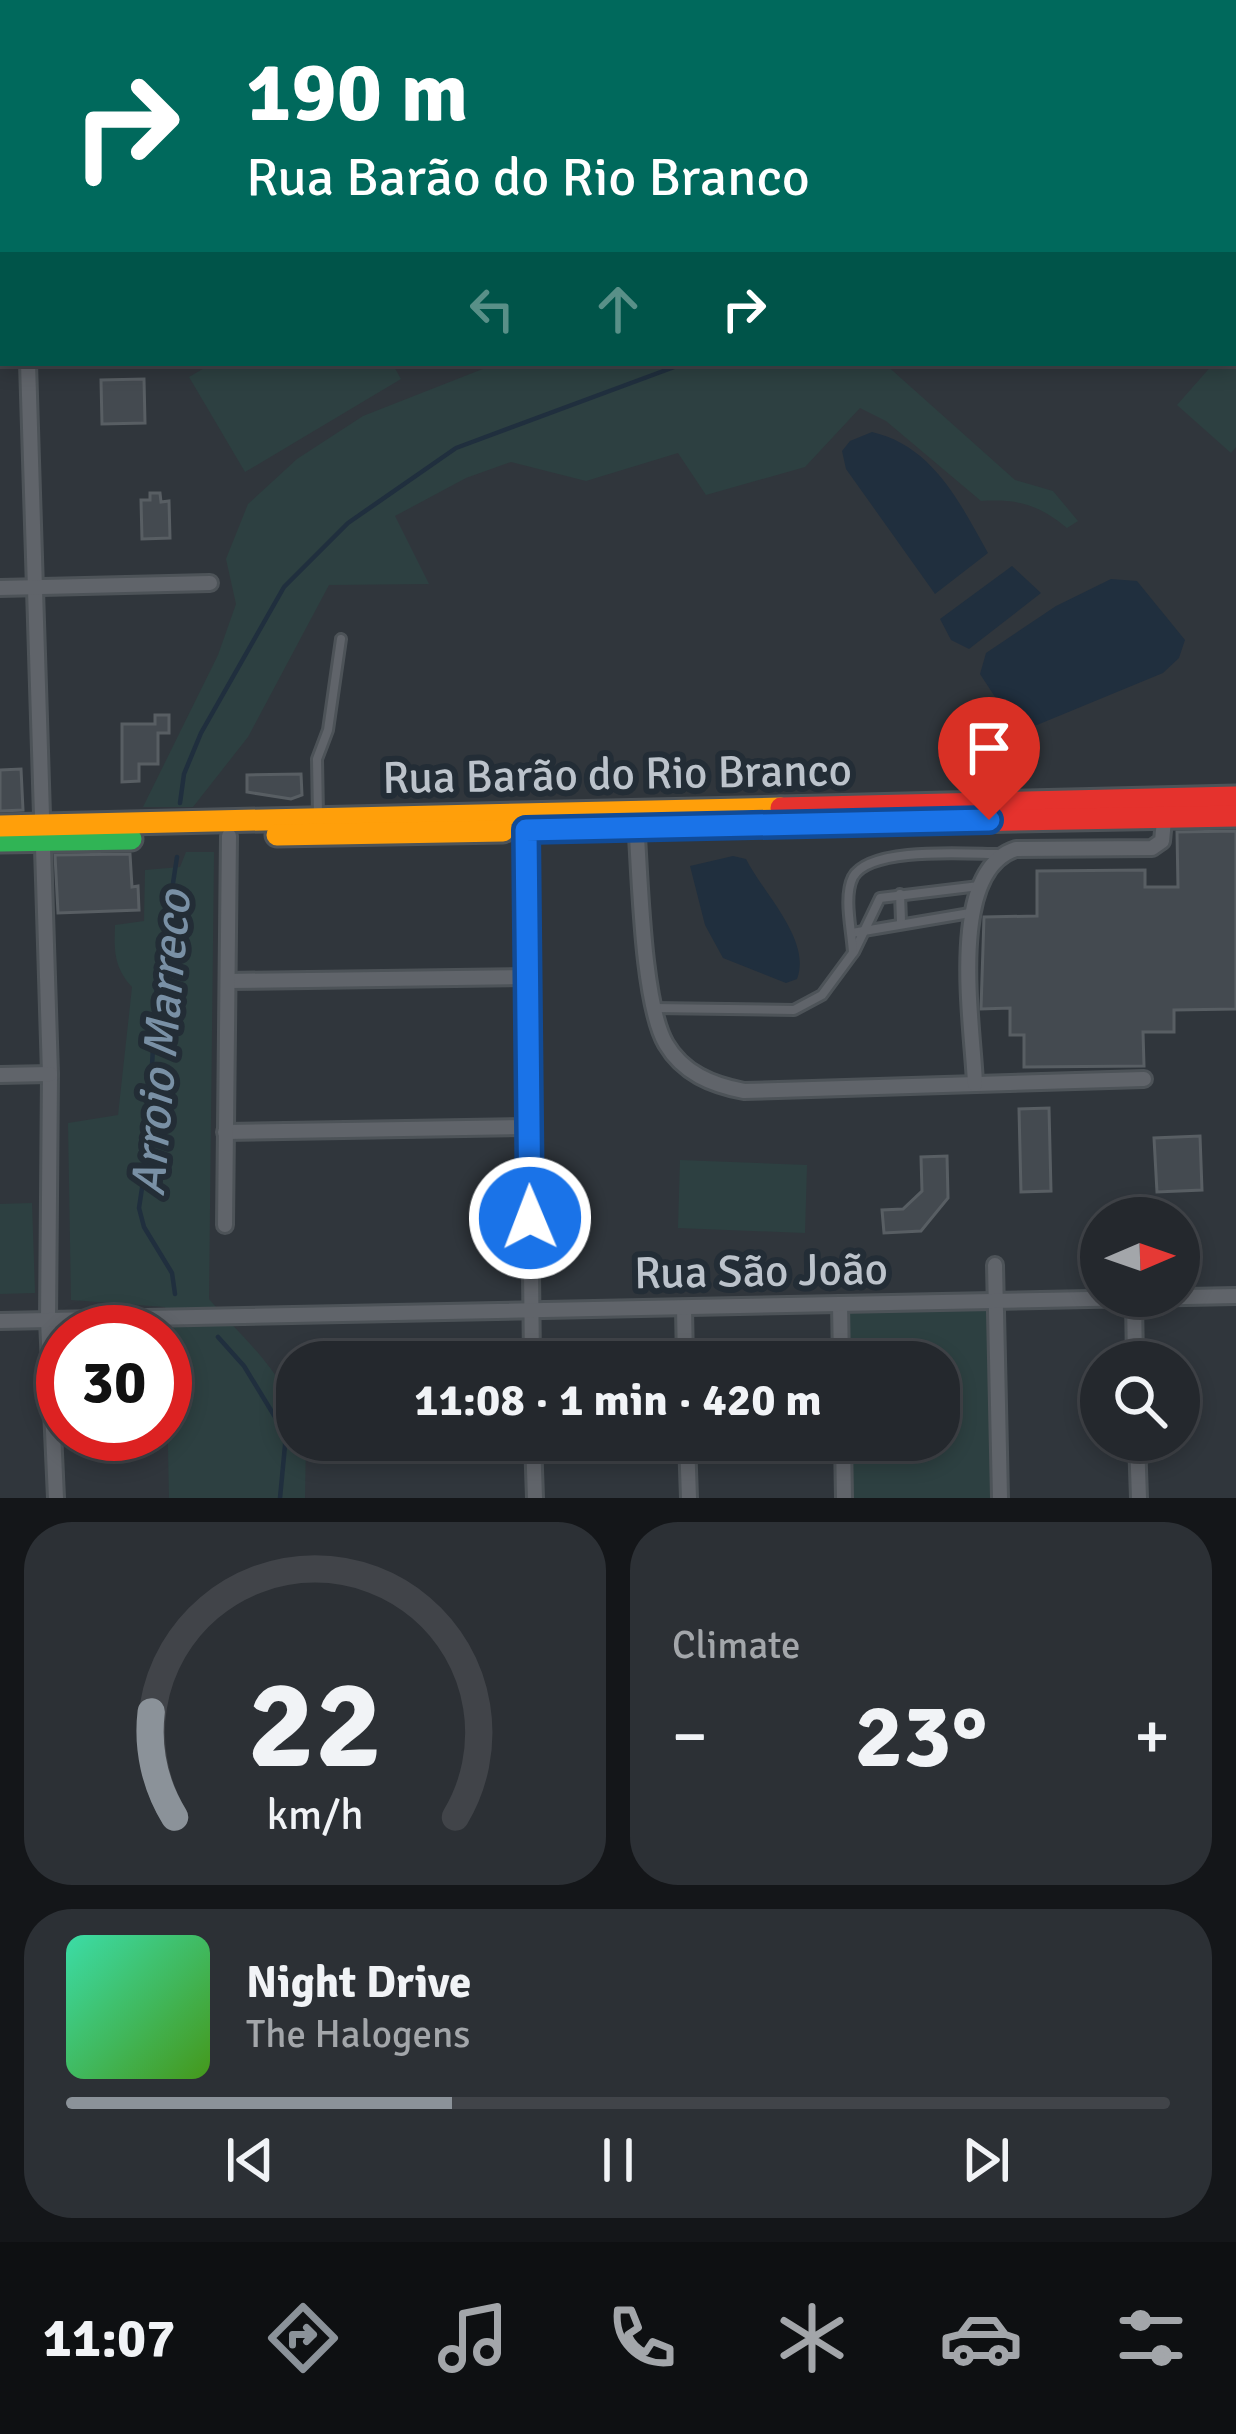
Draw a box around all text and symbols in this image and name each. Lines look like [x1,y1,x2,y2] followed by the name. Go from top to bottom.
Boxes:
[246,41,468,145] text: 190 m
[48,48,204,204] icon: right
[246,144,810,211] text: Rua Barão do Rio Branco
[459,276,525,342] icon: left
[585,276,651,342] icon: ahead
[711,276,777,342] icon: right
[938,697,1040,820] pin
[956,715,1022,781] icon: arrive
[382,743,852,806] street label: Rua Barão do Rio Branco
[119,886,204,1198] water label: Arroio Marreco
[467,1155,593,1281] position arrow
[1080,1197,1200,1317] north arrow
[1080,1197,1200,1461] map controls
[634,1242,888,1301] street label: Rua São João
[36,1305,192,1461] speed limit sign: 30
[1080,1341,1200,1461] button: search
[414,1373,822,1428] text: 11:08 · 1 min · 420 m
[672,1621,801,1669] text: Climate
[248,1649,382,1802] text: 22
[854,1681,988,1792] text: 23°
[672,1696,708,1777] text: −
[1134,1696,1170,1777] text: +
[266,1788,364,1841] text: km/h
[246,1955,471,2010] text: Night Drive
[246,2010,470,2058] text: The Halogens
[217,2127,283,2193] icon: previous
[585,2127,651,2193] icon: pause
[953,2127,1019,2193] icon: next
[261,2296,345,2380] icon: directions
[431,2296,515,2380] icon: music
[600,2296,684,2380] icon: phone
[770,2296,854,2380] icon: climate
[939,2296,1023,2380] icon: car
[1109,2296,1193,2380] icon: filters
[43,2305,175,2372] text: 11:07

